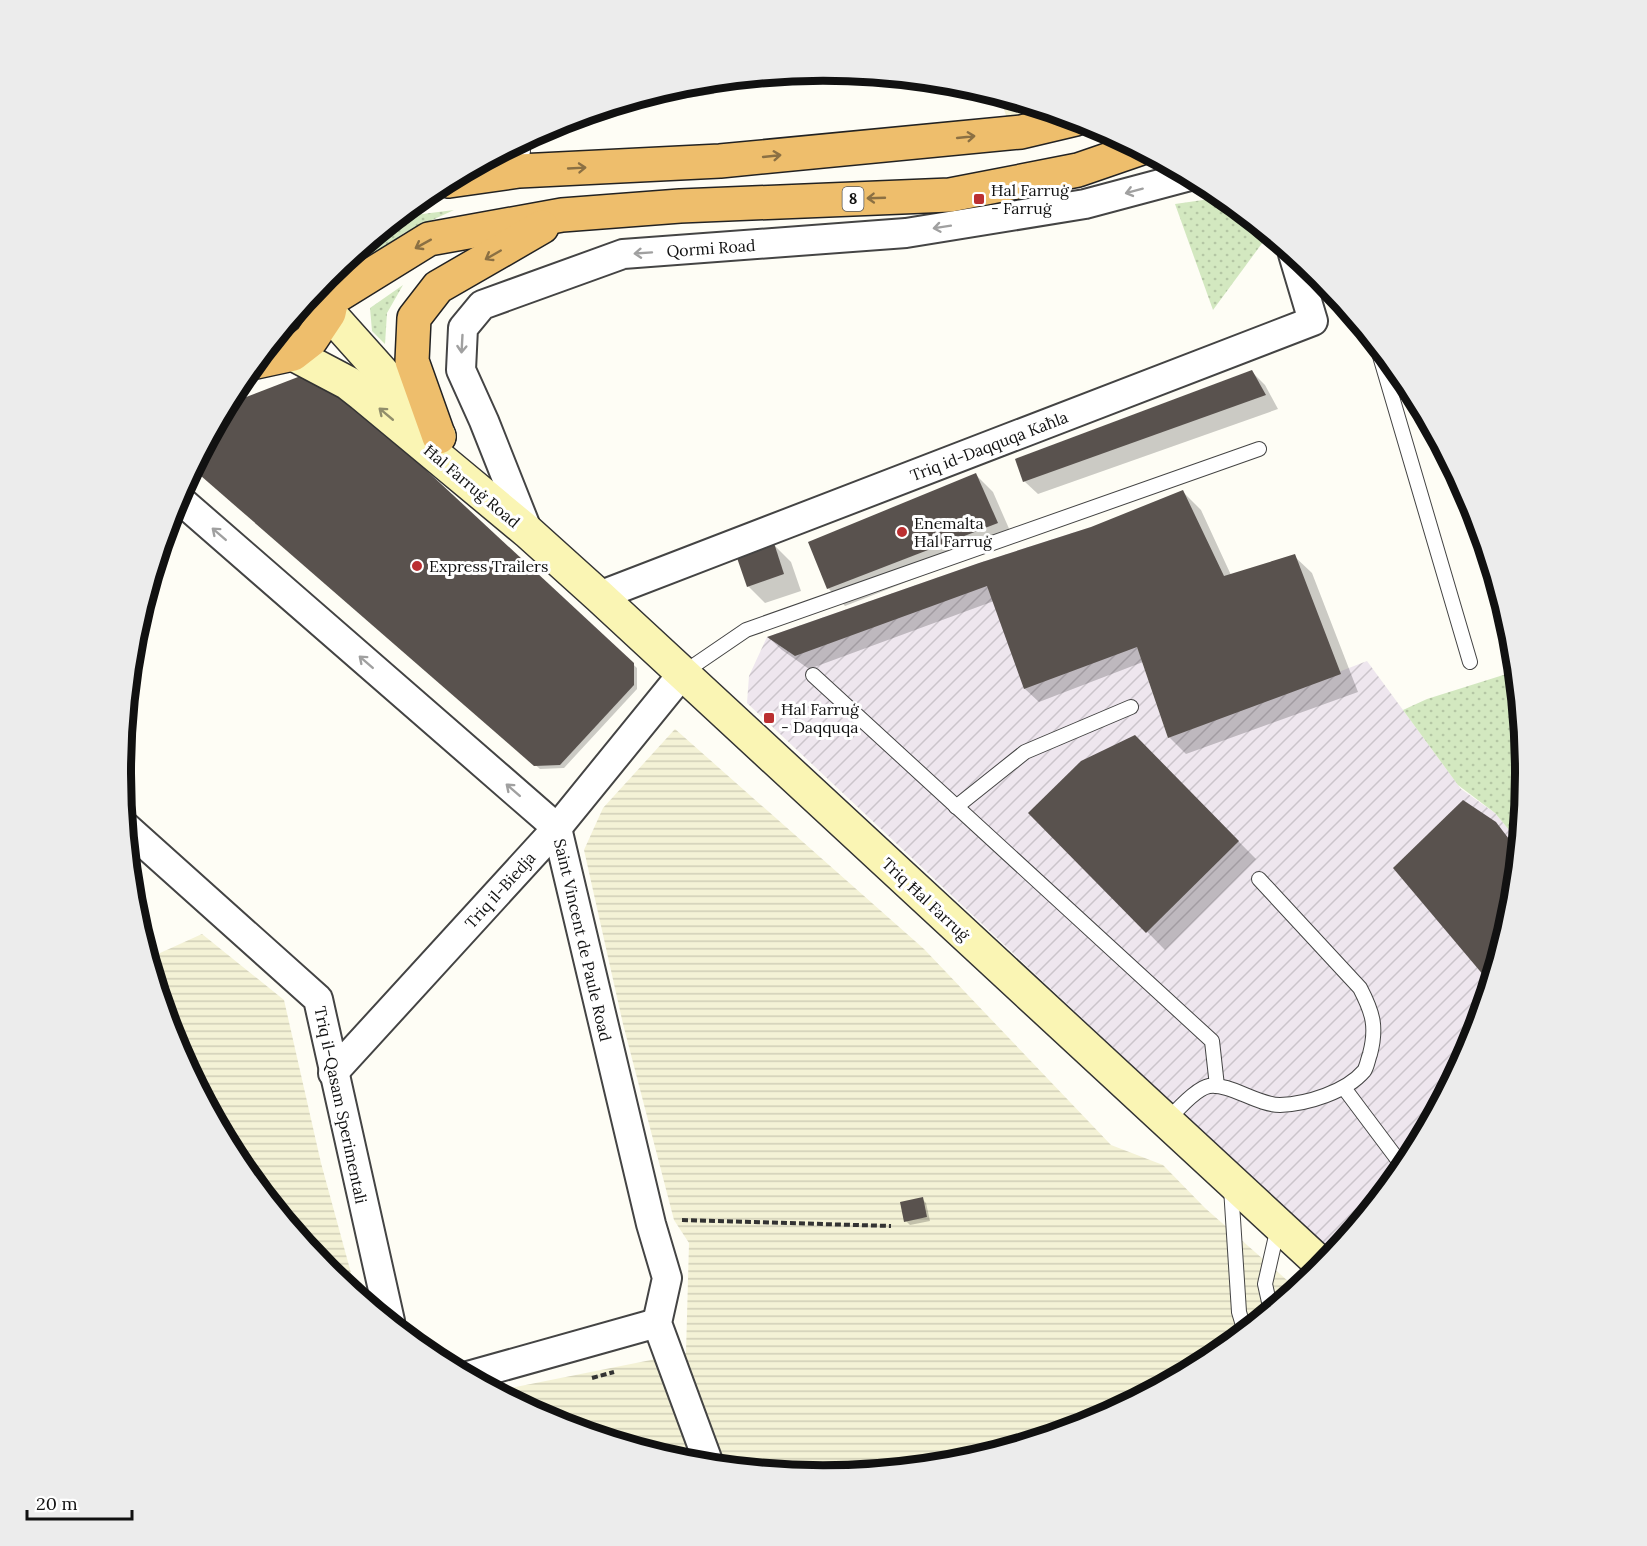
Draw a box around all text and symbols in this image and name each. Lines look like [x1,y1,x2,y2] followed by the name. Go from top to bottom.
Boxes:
[956,131,976,142] one-way arrow
[762,150,782,161] one-way arrow
[567,162,587,173] one-way arrow
[991,180,1070,218] place label: Ħal Farruġ - Farruġ
[1125,186,1144,198] one-way arrow
[842,187,864,211] road number: 8
[972,192,986,206] marker: Ħal Farruġ - Farruġ
[867,193,887,204] one-way arrow
[933,222,953,233] one-way arrow
[666,235,757,261] street label: Qormi Road
[415,238,432,250] one-way arrow
[634,248,654,259] one-way arrow
[485,249,502,261] one-way arrow
[457,333,468,353] one-way arrow
[379,407,394,421] one-way arrow
[907,407,1071,485] street label: Triq id-Daqquqa Kaħla
[420,440,524,532] street label: Ħal Farruġ Road
[914,513,993,551] place label: Enemalta Ħal Farruġ
[895,525,909,539] marker: Enemalta Ħal Farruġ
[212,527,227,541] one-way arrow
[429,556,548,576] place label: Express Trailers
[410,559,424,573] marker: Express Trailers
[359,655,374,669] one-way arrow
[781,699,860,737] place label: Ħal Farruġ - Daqquqa
[762,711,776,725] marker: Ħal Farruġ - Daqquqa
[506,783,521,797] one-way arrow
[550,837,616,1044] street label: Saint Vincent de Paule Road
[460,848,540,932] street label: Triq il-Biedja
[878,853,975,946] street label: Triq Ħal Farruġ
[310,1005,372,1205] street label: Triq il-Qasam Sperimentali
[27,1483,132,1521] scale bar
[36,1492,78,1515] text: 20 m

